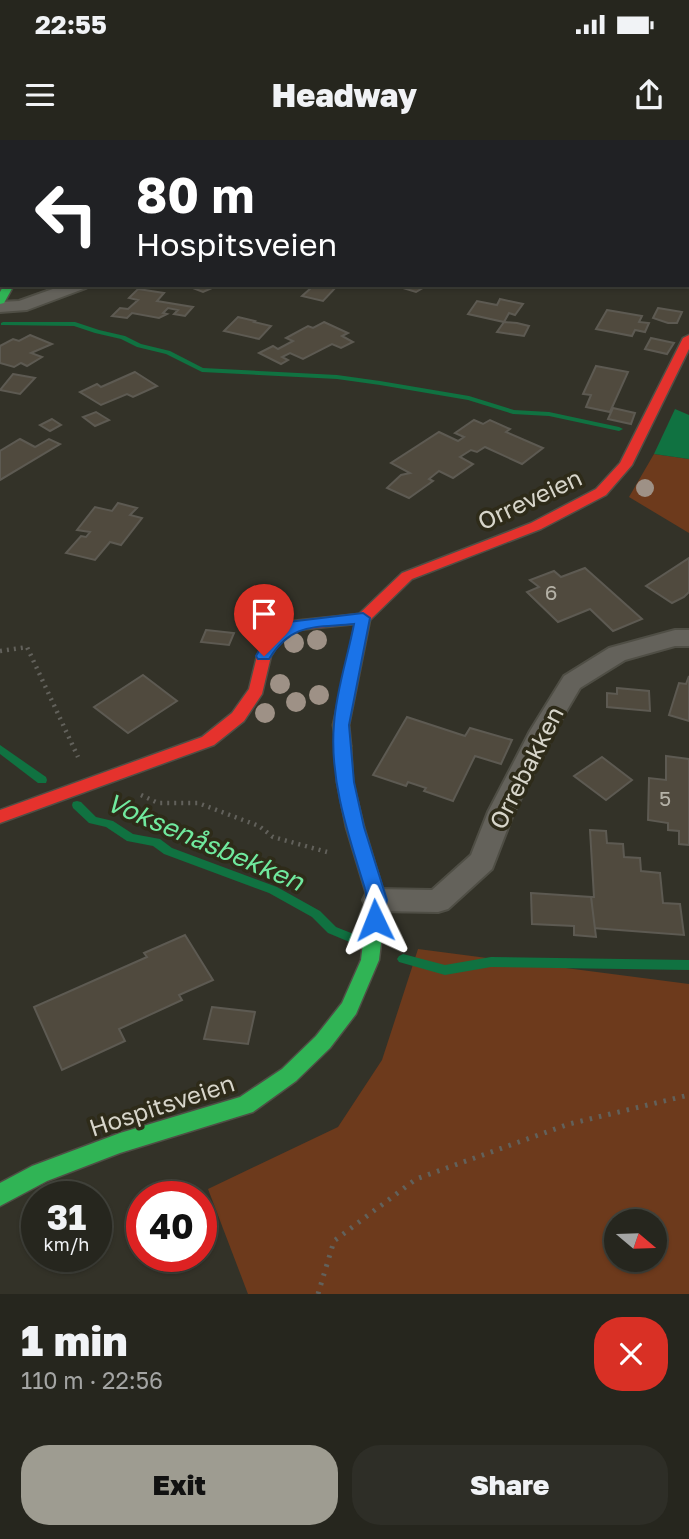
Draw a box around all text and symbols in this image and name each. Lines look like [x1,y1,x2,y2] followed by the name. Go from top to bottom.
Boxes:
[35,9,107,40] text: 22:55
[21,76,59,114] icon: menu
[272,76,417,114] text: Headway
[630,76,668,114] icon: share
[136,165,254,224] text: 80 m
[21,168,112,259] icon: left
[136,225,337,263] text: Hospitsveien
[473,462,586,535] street label: Orreveien
[545,579,557,605] house number: 6
[234,584,294,656] pin
[245,595,283,633] icon: arrive
[482,701,569,834] street label: Orrebakken
[659,785,671,811] house number: 5
[102,786,309,897] water label: Voksenåsbekken
[338,883,412,957] position arrow
[85,1067,238,1142] street label: Hospitsveien
[126,1181,217,1272] speed limit sign: 40
[47,1196,86,1238] text: 31
[604,1209,667,1272] north arrow
[604,1209,667,1272] map controls
[44,1233,89,1255] text: km/h
[21,1315,128,1365] text: 1 min
[594,1317,668,1391] button: close
[21,1366,163,1394] text: 110 m · 22:56
[21,1445,338,1525] button: Exit
[352,1445,668,1525] button: Share

